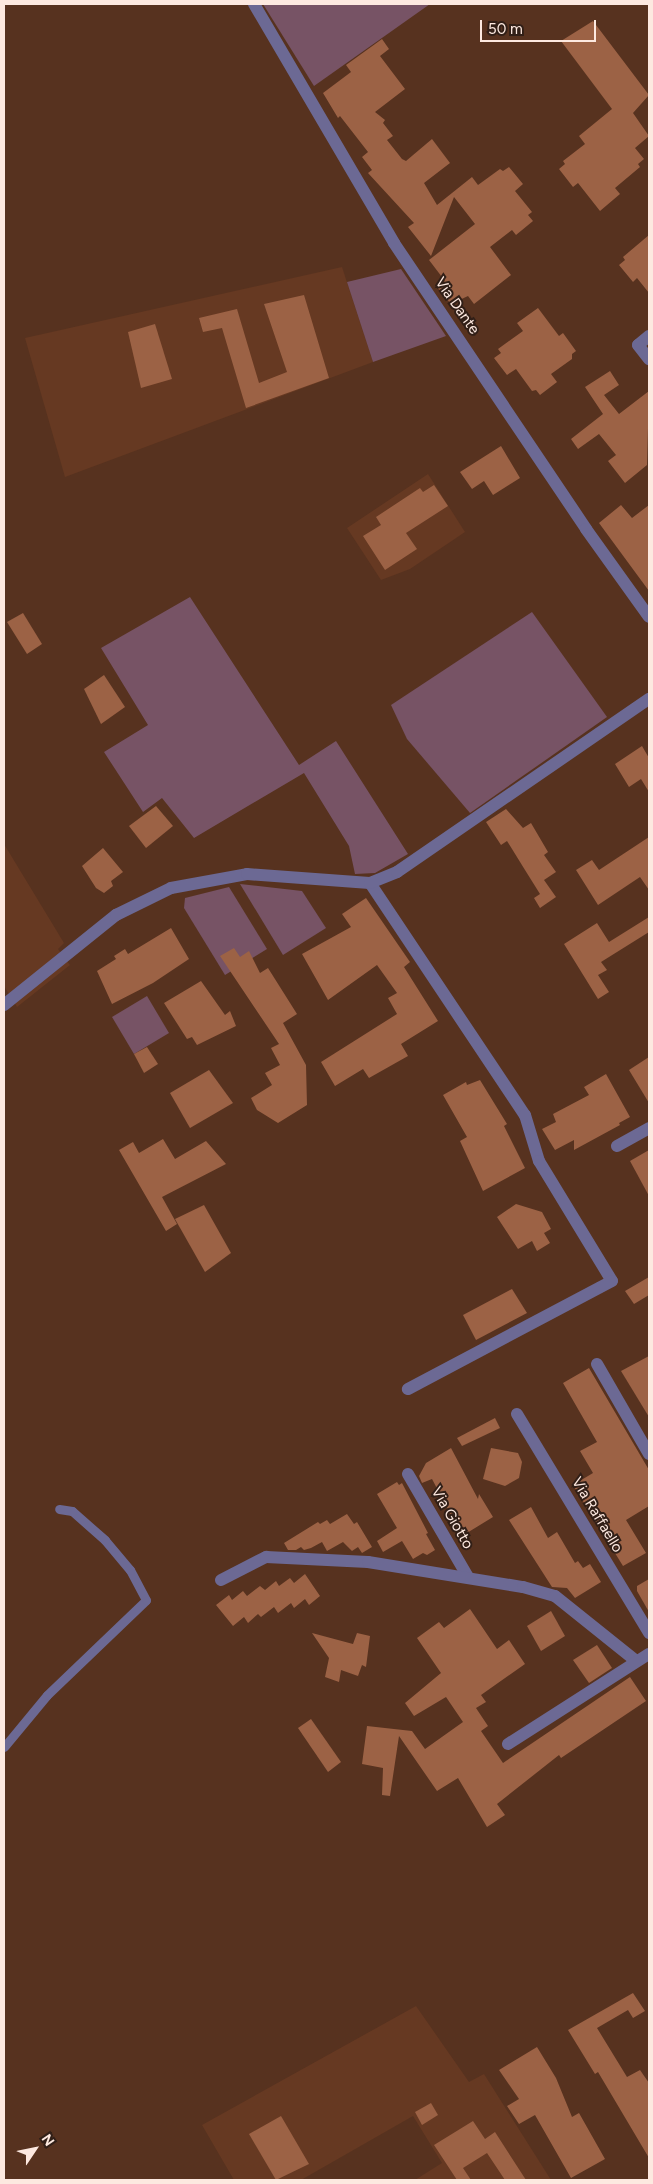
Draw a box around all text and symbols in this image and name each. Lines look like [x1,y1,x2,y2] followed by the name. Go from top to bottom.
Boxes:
[483,10,599,42] scale bar
[488,20,523,38] text: 50 m
[431,274,483,338] street label: Via Dante
[568,1474,626,1556] street label: Via Raffaello
[427,1484,477,1552] street label: Via Giotto
[10,2124,60,2174] north arrow
[38,2131,58,2150] text: N

